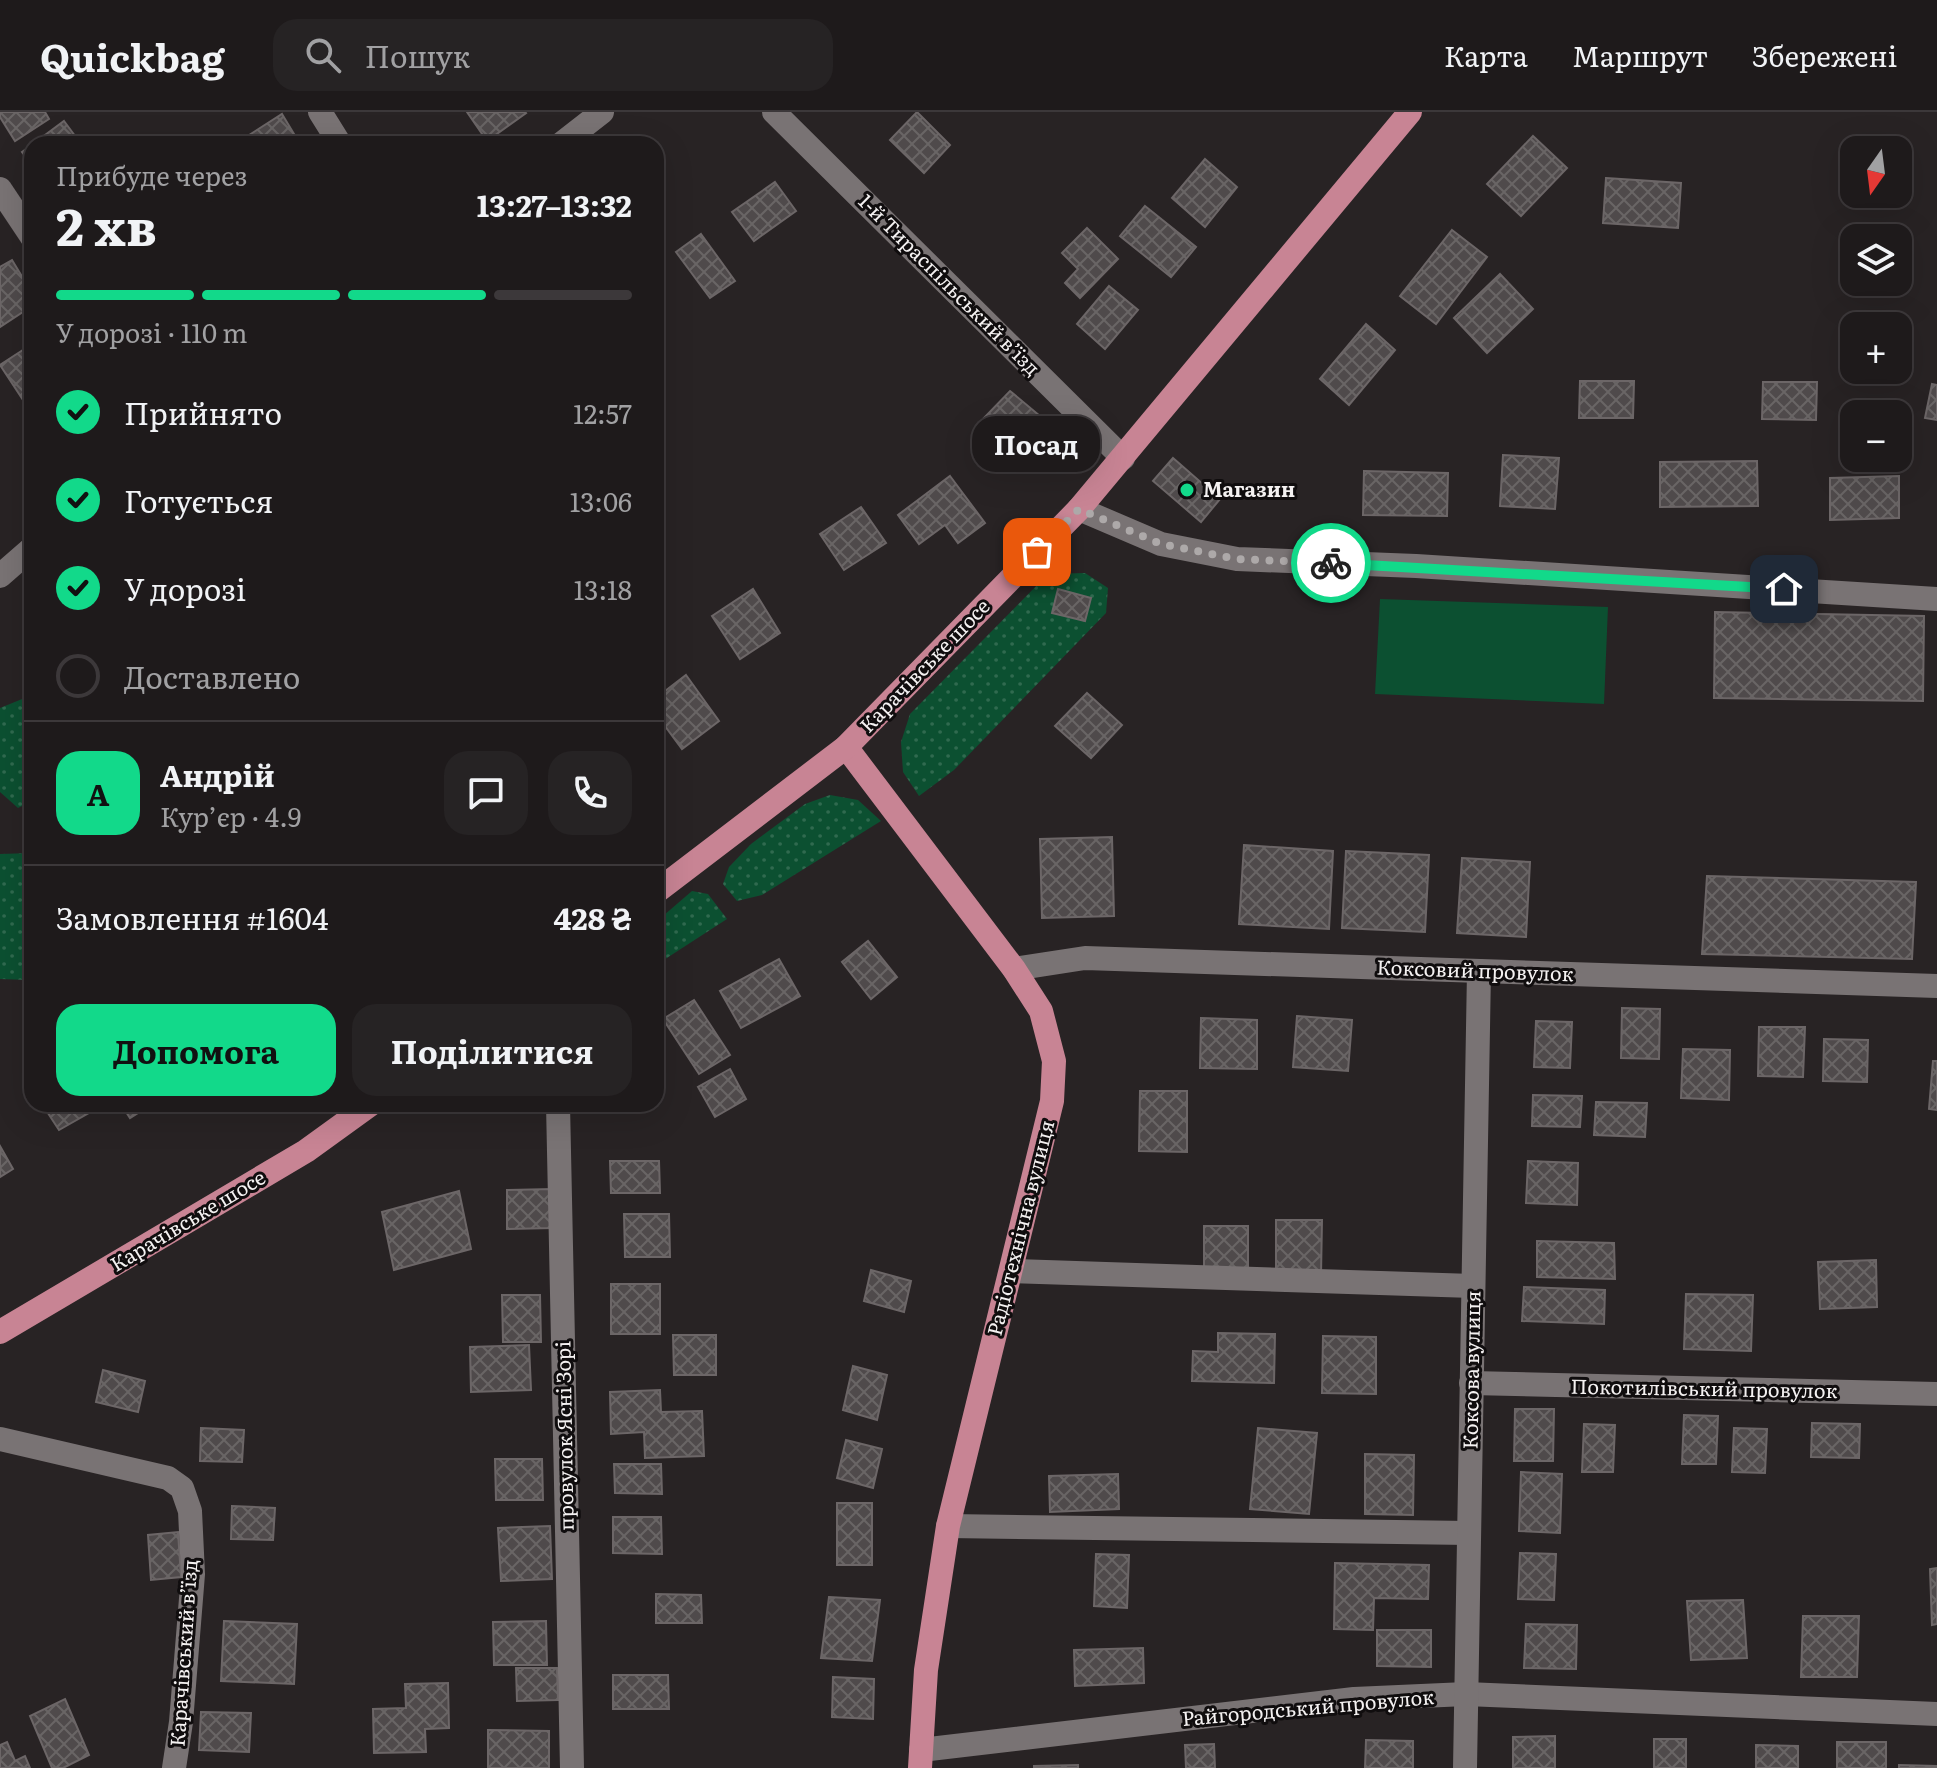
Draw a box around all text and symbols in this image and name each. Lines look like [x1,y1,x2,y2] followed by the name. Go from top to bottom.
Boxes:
[273,19,833,91] search box
[40,27,225,84] text: Quickbag
[301,33,345,77] icon: search
[365,33,470,77] text: Пошук
[1444,34,1528,76] text: Карта
[1572,34,1708,76] text: Маршрут
[1752,34,1897,76] text: Збережені
[1840,136,1912,208] north arrow
[1840,136,1912,472] map controls
[56,155,247,194] text: Прибуде через
[477,182,632,226] text: 13:27–13:32
[56,185,157,262] text: 2 хв
[853,186,1048,381] street label: 1-й Тираспільський в’їзд
[1840,224,1912,296] button: layers
[56,312,247,351] text: У дорозі · 110 m
[1840,312,1912,384] button: +
[56,390,100,434] icon: check
[124,390,282,434] text: Прийнято
[573,393,632,432] text: 12:57
[1840,400,1912,472] button: −
[973,416,1101,472] callout: Посад
[994,424,1078,463] text: Посад
[1203,473,1295,503] place label: Магазин
[56,478,100,522] icon: check
[124,478,273,522] text: Готується
[570,481,632,520] text: 13:06
[1178,481,1196,499] marker: Магазин
[1003,518,1071,586] pin
[1291,523,1371,603] courier
[1015,530,1059,574] icon: bag
[1309,541,1353,585] icon: bike
[1750,555,1818,623] pin
[56,566,100,610] icon: check
[124,566,246,610] text: У дорозі
[1762,567,1806,611] icon: home
[574,569,632,608] text: 13:18
[852,591,996,738] street label: Карачівське шосе
[124,654,300,698] text: Доставлено
[444,751,528,835] button: chat
[548,751,632,835] button: phone
[160,752,275,796] text: Андрій
[87,771,109,815] text: А
[160,796,301,835] text: Кур’єр · 4.9
[56,895,328,939] text: Замовлення #1604
[553,895,632,939] text: 428 ₴
[1376,951,1574,987] street label: Коксовий провулок
[56,1004,336,1096] button: Допомога
[352,1004,632,1096] button: Поділитися
[978,1117,1060,1338] street label: Радіотехнічна вулиця
[104,1161,270,1278] street label: Карачівське шосе
[1454,1290,1486,1450] street label: Коксова вулиця
[546,1340,580,1531] street label: провулок Ясні Зорі
[1570,1370,1838,1404] street label: Покотилівський провулок
[160,1558,204,1748] street label: Карачівський в’їзд
[1181,1680,1435,1732] street label: Райгородський провулок

